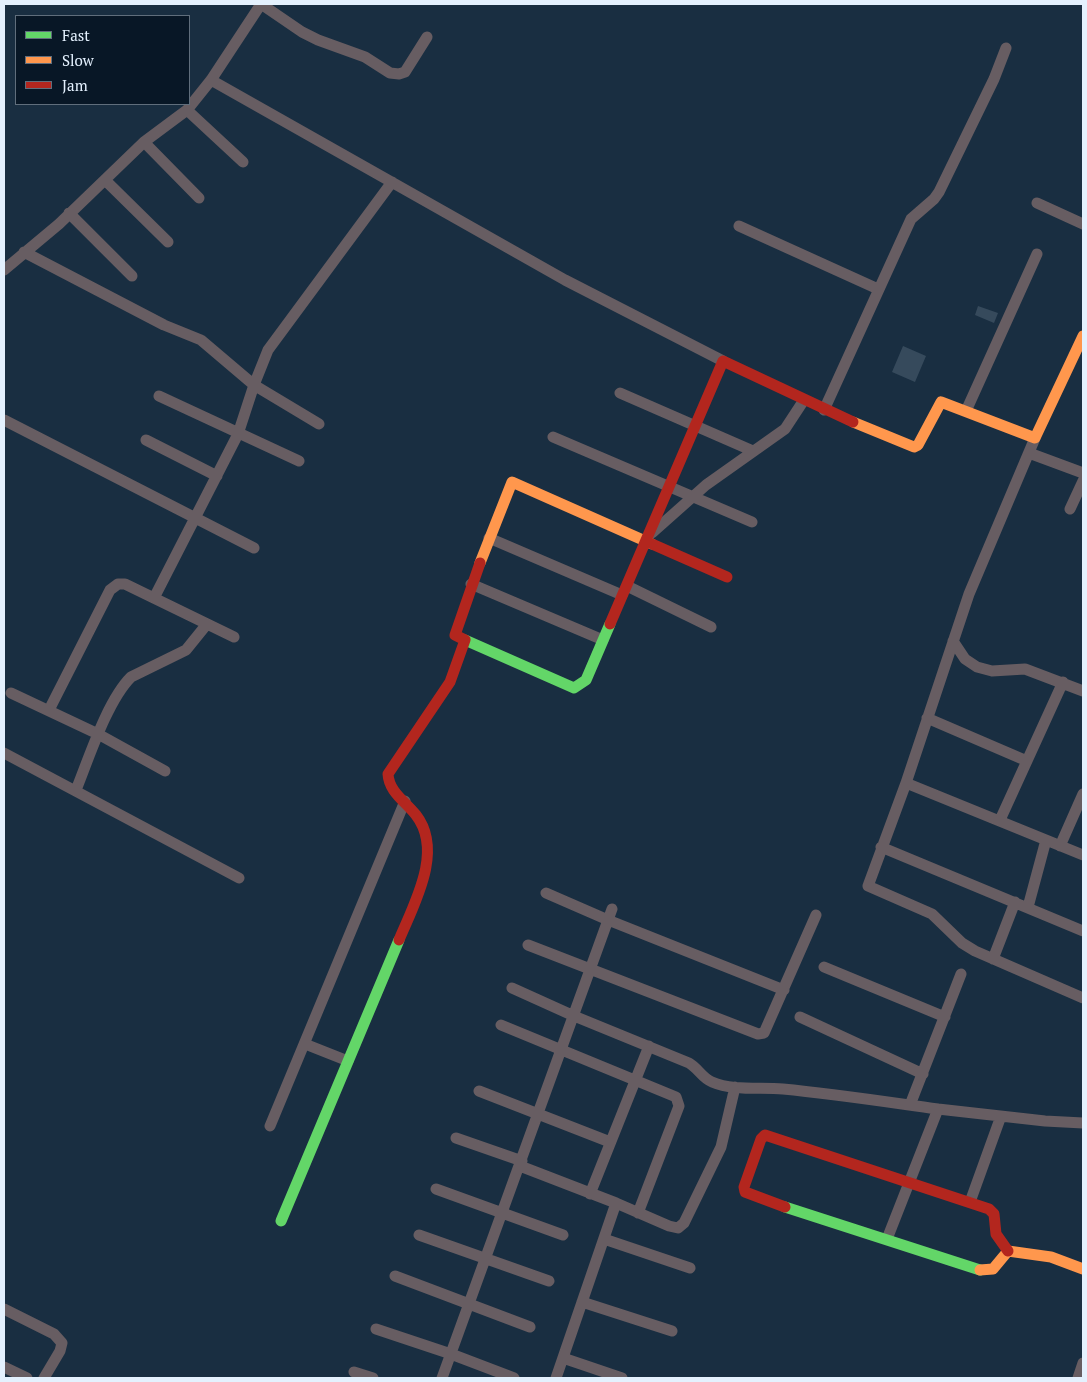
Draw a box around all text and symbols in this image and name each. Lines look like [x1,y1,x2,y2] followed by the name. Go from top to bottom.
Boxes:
[15,15,190,105] legend
[62,25,90,45] text: Fast
[62,50,94,70] text: Slow
[62,75,88,95] text: Jam

